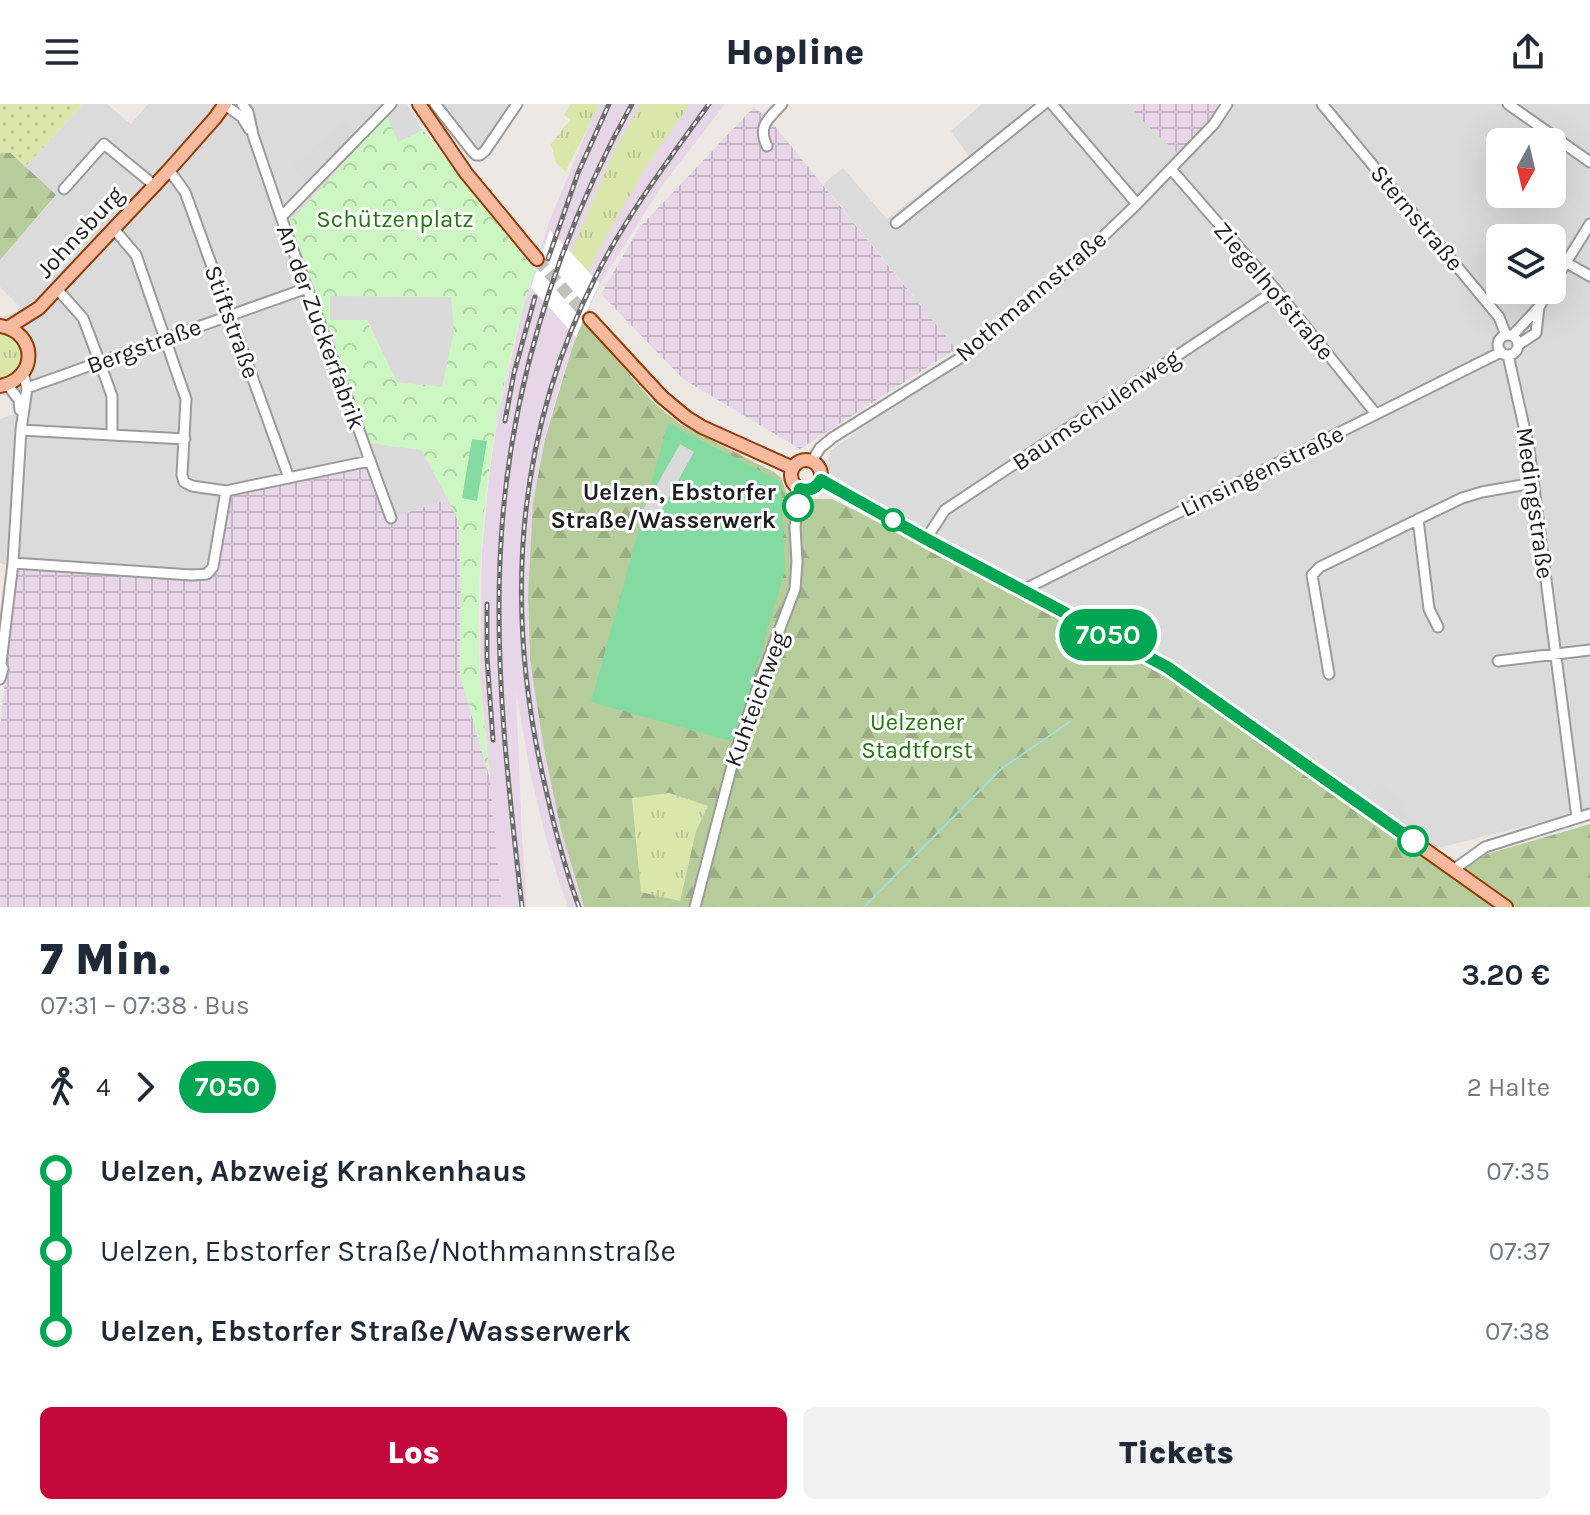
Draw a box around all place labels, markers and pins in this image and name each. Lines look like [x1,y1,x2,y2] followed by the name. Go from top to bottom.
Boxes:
[550,478,777,534] place label: Uelzen, Ebstorfer Straße/Wasserwerk
[783,491,813,521] marker: Uelzen, Ebstorfer Straße/Wasserwerk
[882,509,904,531] unlabelled marker
[1398,826,1428,856] unlabelled marker

